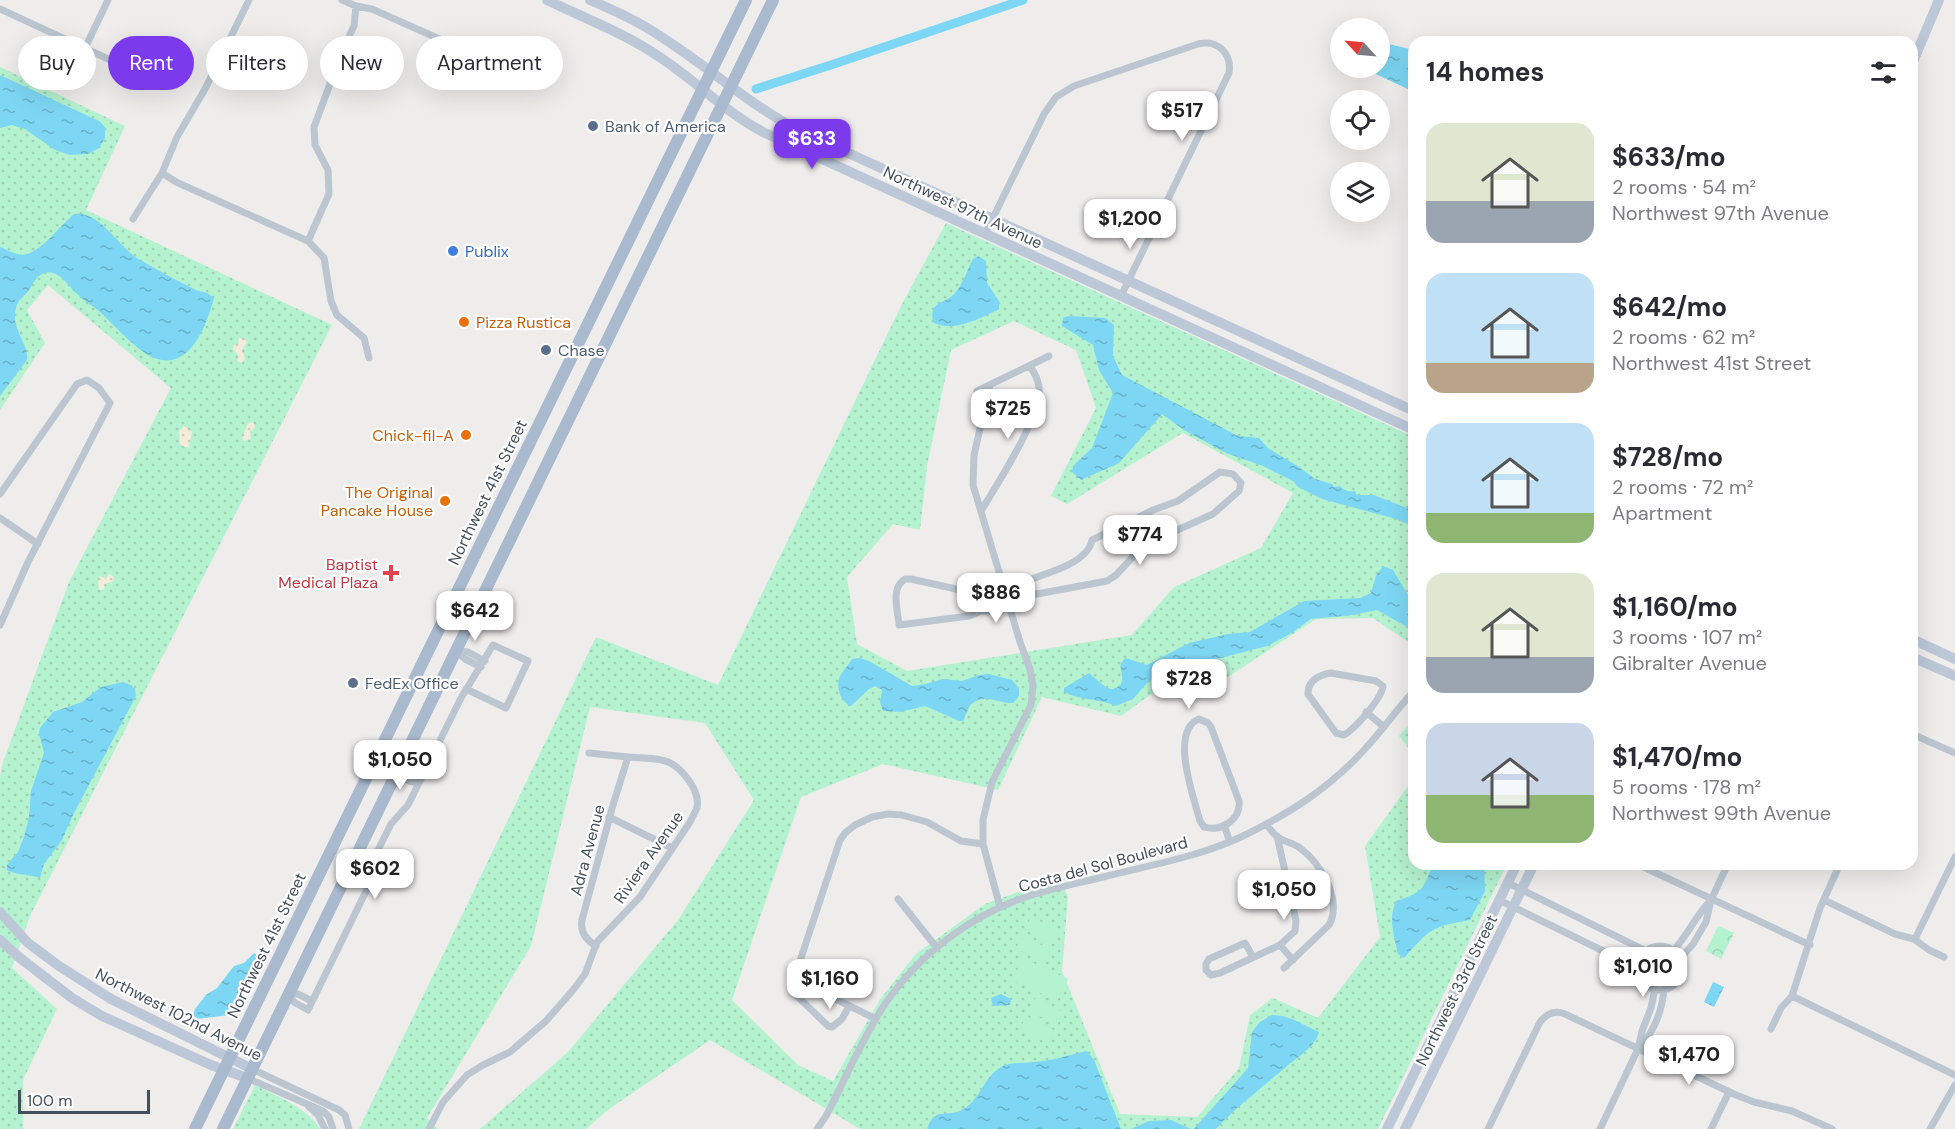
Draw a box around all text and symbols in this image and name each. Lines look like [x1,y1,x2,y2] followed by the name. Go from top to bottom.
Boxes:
[1330,18,1390,78] north arrow
[1330,18,1390,222] map controls
[18,36,96,90] chip: Buy
[108,36,194,90] chip: Rent
[206,36,308,90] chip: Filters
[320,36,404,90] chip: New
[416,36,563,90] chip: Apartment
[1426,55,1544,89] text: 14 homes
[1867,56,1900,89] icon: filters
[1330,90,1390,150] button: locate
[1146,91,1218,142] pin: $517
[1161,97,1203,123] text: $517
[605,116,726,137] place label: Bank of America
[586,119,600,133] marker: Bank of America
[776,119,848,170] pin: $633
[788,125,836,151] text: $633
[1612,140,1726,174] text: $633/mo
[1474,147,1546,219] icon: home
[880,161,1046,254] street label: Northwest 97th Avenue
[1330,162,1390,222] button: layers
[1612,174,1756,200] text: 2 rooms · 54 m²
[1081,199,1179,250] pin: $1,200
[1612,200,1829,226] text: Northwest 97th Avenue
[1098,205,1162,231] text: $1,200
[465,241,509,262] place label: Publix
[446,244,460,258] marker: Publix
[1612,290,1727,324] text: $642/mo
[1474,297,1546,369] icon: home
[476,312,571,333] place label: Pizza Rustica
[457,315,471,329] marker: Pizza Rustica
[1612,324,1755,350] text: 2 rooms · 62 m²
[558,340,605,361] place label: Chase
[539,343,553,357] marker: Chase
[1612,350,1811,376] text: Northwest 41st Street
[972,389,1044,440] pin: $725
[985,395,1031,421] text: $725
[443,416,532,568] street label: Northwest 41st Street
[372,425,454,446] place label: Chick-fil-A
[459,428,473,442] marker: Chick-fil-A
[1612,440,1723,474] text: $728/mo
[1474,447,1546,519] icon: home
[1612,474,1753,500] text: 2 rooms · 72 m²
[321,482,433,521] place label: The Original Pancake House
[438,494,452,508] marker: The Original Pancake House
[1612,500,1712,526] text: Apartment
[1104,515,1176,566] pin: $774
[1117,521,1163,547] text: $774
[278,554,378,593] place label: Baptist Medical Plaza
[382,564,400,582] marker: Baptist Medical Plaza
[960,573,1032,624] pin: $886
[971,579,1021,605] text: $886
[1612,590,1738,624] text: $1,160/mo
[439,591,511,642] pin: $642
[450,597,500,623] text: $642
[1474,597,1546,669] icon: home
[1612,624,1762,650] text: 3 rooms · 107 m²
[1612,650,1767,676] text: Gibralter Avenue
[1153,659,1225,710] pin: $728
[1166,665,1212,691] text: $728
[365,673,459,694] place label: FedEx Office
[346,676,360,690] marker: FedEx Office
[351,740,449,791] pin: $1,050
[1612,740,1742,774] text: $1,470/mo
[368,746,432,772] text: $1,050
[1474,747,1546,819] icon: home
[1612,774,1761,800] text: 5 rooms · 178 m²
[1612,800,1831,826] text: Northwest 99th Avenue
[565,802,610,898] street label: Adra Avenue
[609,807,688,908] street label: Riviera Avenue
[1016,832,1190,897] street label: Costa del Sol Boulevard
[339,849,411,900] pin: $602
[350,855,400,881] text: $602
[222,869,311,1021] street label: Northwest 41st Street
[1235,870,1333,921] pin: $1,050
[1252,876,1316,902] text: $1,050
[1411,911,1502,1069] street label: Northwest 33rd Street
[1594,947,1692,998] pin: $1,010
[1613,953,1673,979] text: $1,010
[781,959,879,1010] pin: $1,160
[92,963,265,1066] street label: Northwest 102nd Avenue
[801,965,859,991] text: $1,160
[1640,1035,1738,1086] pin: $1,470
[1658,1041,1720,1067] text: $1,470
[18,1087,150,1114] scale bar
[27,1090,72,1111] text: 100 m

